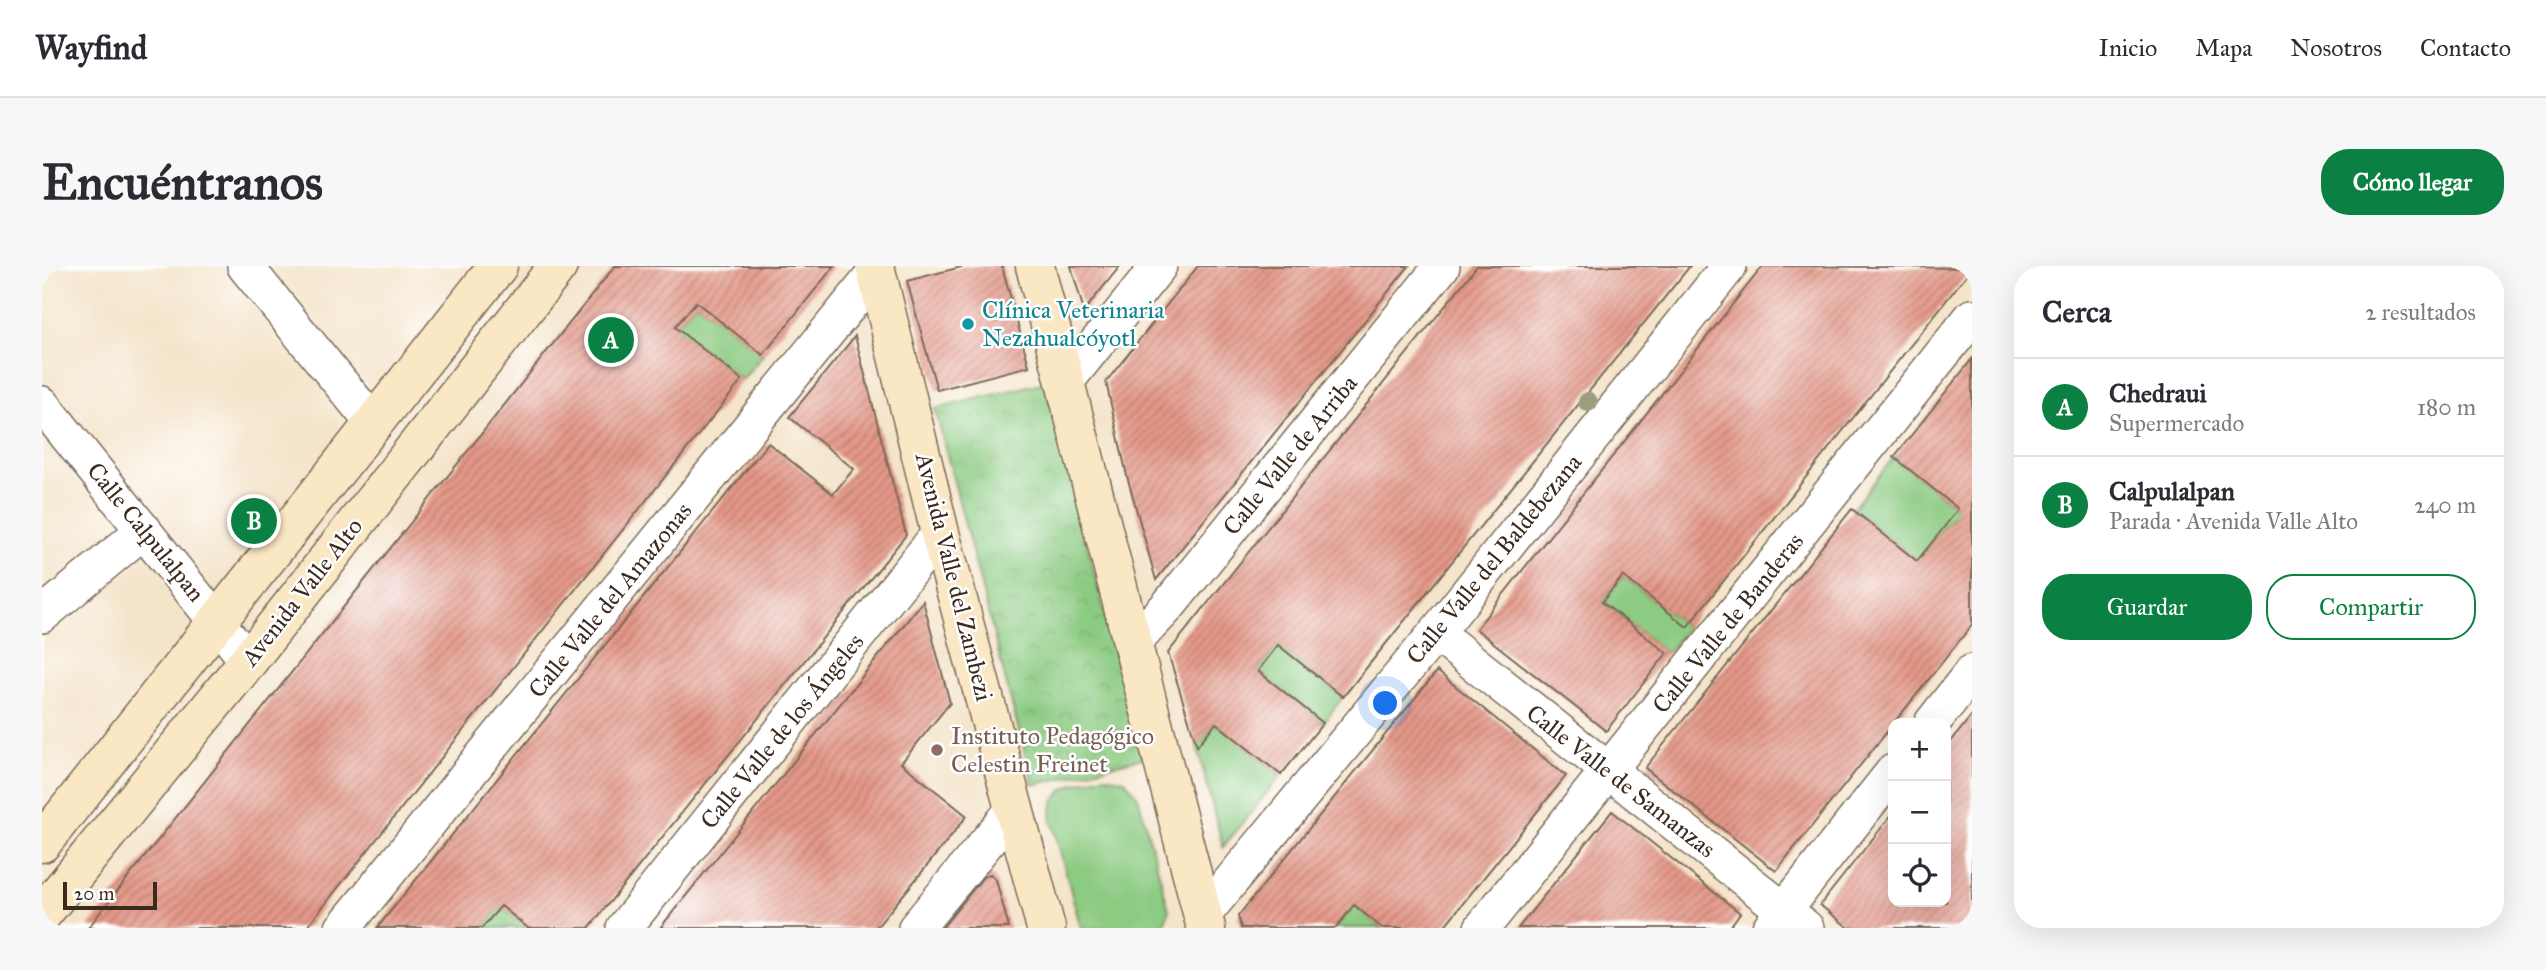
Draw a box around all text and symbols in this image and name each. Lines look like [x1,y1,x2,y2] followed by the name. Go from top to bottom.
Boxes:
[35,28,147,68] text: Wayfind
[2099,33,2157,63] text: Inicio
[2195,33,2252,63] text: Mapa
[2290,33,2382,63] text: Nosotros
[2420,33,2511,63] text: Contacto
[2321,149,2504,215] button: Cómo llegar
[42,153,323,212] text: Encuéntranos
[2042,294,2111,330] text: Cerca
[982,295,1165,353] place label: Clínica Veterinaria Nezahualcóyotl
[2365,298,2476,326] text: 2 resultados
[588,314,634,366] pin: A
[960,316,976,332] marker: Clínica Veterinaria Nezahualcóyotl
[1216,368,1364,541] street label: Calle Valle de Arriba
[2109,377,2207,409] text: Chedraui
[2057,393,2073,421] text: A
[2417,393,2476,421] text: 180 m
[2109,409,2244,437] text: Supermercado
[1400,447,1589,670] street label: Calle Valle del Baldebezana
[908,449,999,704] street label: Avenida Valle del Zambezi
[81,456,211,608] street label: Calle Calpulalpan
[2109,475,2235,507] text: Calpulalpan
[2057,491,2073,519] text: B
[2414,491,2476,519] text: 240 m
[231,495,277,547] pin: B
[522,496,698,704] street label: Calle Valle del Amazonas
[2109,507,2358,535] text: Parada · Avenida Valle Alto
[234,512,369,673] street label: Avenida Valle Alto
[1646,527,1810,719] street label: Calle Valle de Banderas
[2042,574,2252,640] button: Guardar
[2266,574,2476,640] button: Compartir
[694,627,870,835] street label: Calle Valle de los Ángeles
[1368,686,1402,720] your location
[1520,698,1722,864] street label: Calle Valle de Samanzas
[1888,718,1951,907] map controls
[1888,718,1951,781] button: +
[951,721,1154,779] place label: Instituto Pedagógico Celestin Freinet
[929,742,945,758] marker: Instituto Pedagógico Celestin Freinet
[1888,781,1951,844] button: −
[1888,844,1951,907] button: locate
[63,879,158,911] scale bar
[74,882,115,905] text: 20 m

